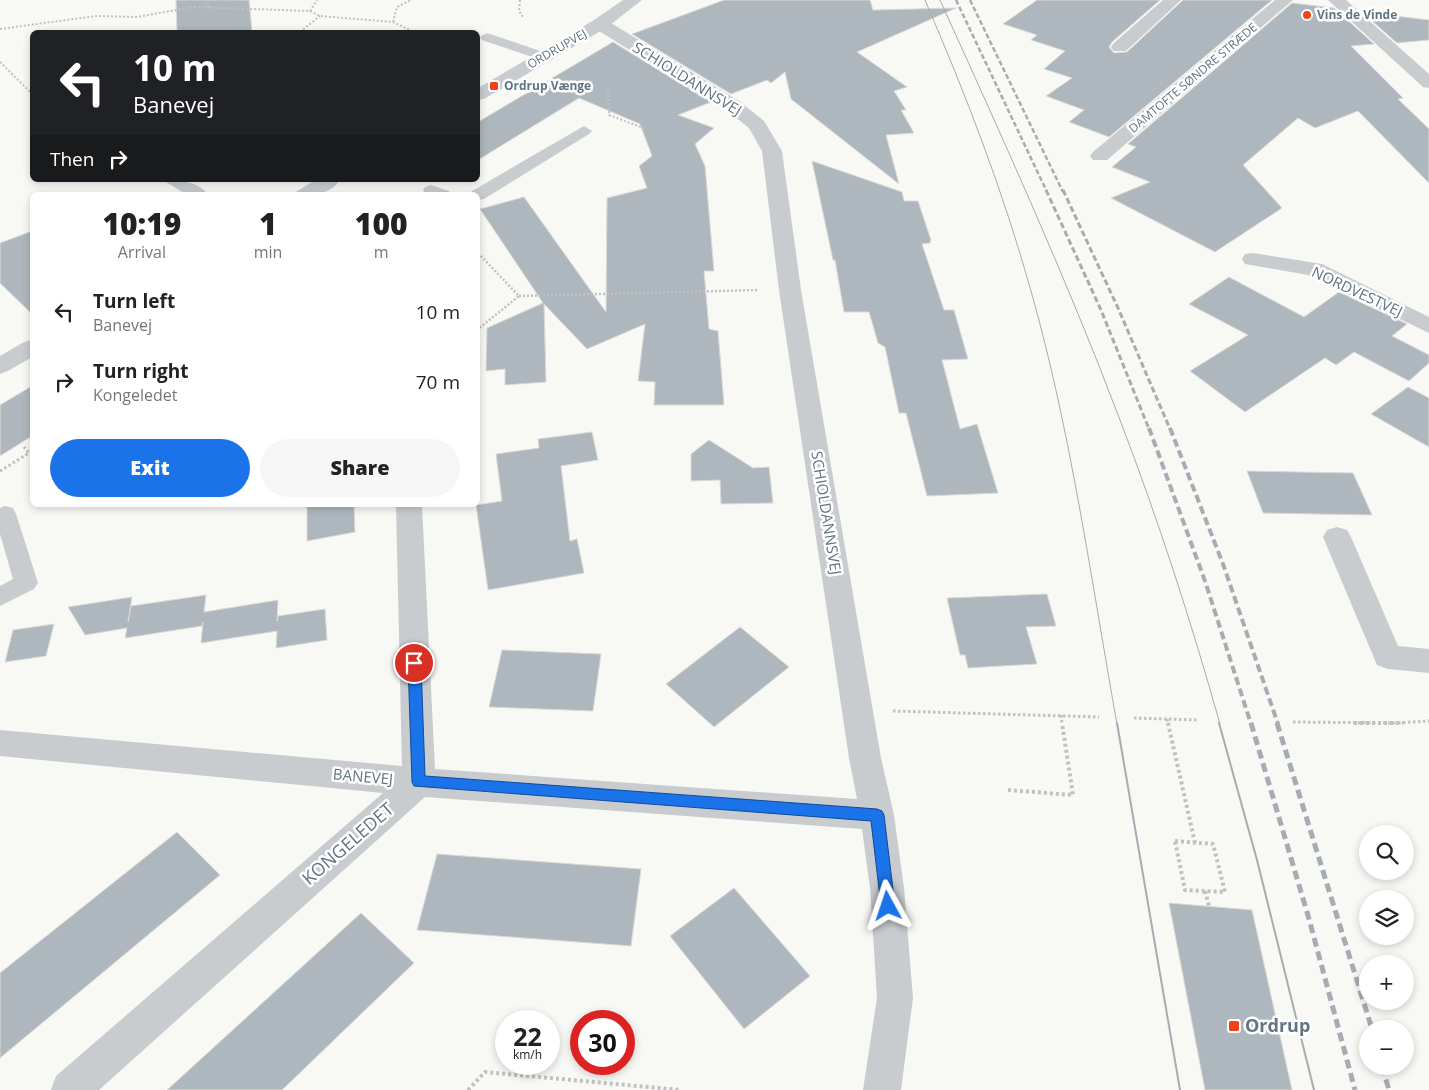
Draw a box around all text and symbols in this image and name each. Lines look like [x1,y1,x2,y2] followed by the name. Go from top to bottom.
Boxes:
[1317,6,1397,23] place label: Vins de Vinde
[1301,9,1313,21] marker: Vins de Vinde
[1125,19,1261,136] street label: DAMTOFTE SØNDRE STRÆDE
[524,25,590,72] street label: ORDRUPVEJ
[629,37,746,120] street label: SCHIOLDANNSVEJ
[133,44,216,91] text: 10 m
[50,50,115,115] icon: left
[504,77,591,94] place label: Ordrup Vænge
[488,80,500,92] marker: Ordrup Vænge
[133,89,214,119] text: Banevej
[104,145,132,173] icon: right
[50,146,94,172] text: Then
[102,203,181,244] text: 10:19
[259,203,277,244] text: 1
[355,203,408,244] text: 100
[118,241,166,263] text: Arrival
[254,241,282,263] text: min
[374,241,389,263] text: m
[1309,261,1406,321] street label: NORDVESTVEJ
[93,288,175,314] text: Turn left
[50,298,78,326] icon: left
[416,299,460,325] text: 10 m
[93,314,152,336] text: Banevej
[93,358,188,384] text: Turn right
[50,368,78,396] icon: right
[416,369,460,395] text: 70 m
[93,384,177,406] text: Kongeledet
[50,439,250,497] button: Exit
[260,439,460,497] button: Share
[807,450,847,576] street label: SCHIOLDANNSVEJ
[393,642,435,684] pin
[400,649,428,677] icon: arrive
[332,763,394,789] street label: BANEVEJ
[296,797,398,890] street label: KONGELEDET
[1359,825,1414,1075] map controls
[1359,825,1414,880] button: search
[861,879,913,931] position arrow
[1359,890,1414,945] button: layers
[1359,955,1414,1010] button: +
[570,1010,635,1075] speed limit sign: 30
[1245,1013,1310,1037] place label: Ordrup
[513,1019,542,1053] text: 22
[1227,1019,1241,1033] marker: Ordrup
[1359,1020,1414,1075] button: −
[513,1046,542,1063] text: km/h

